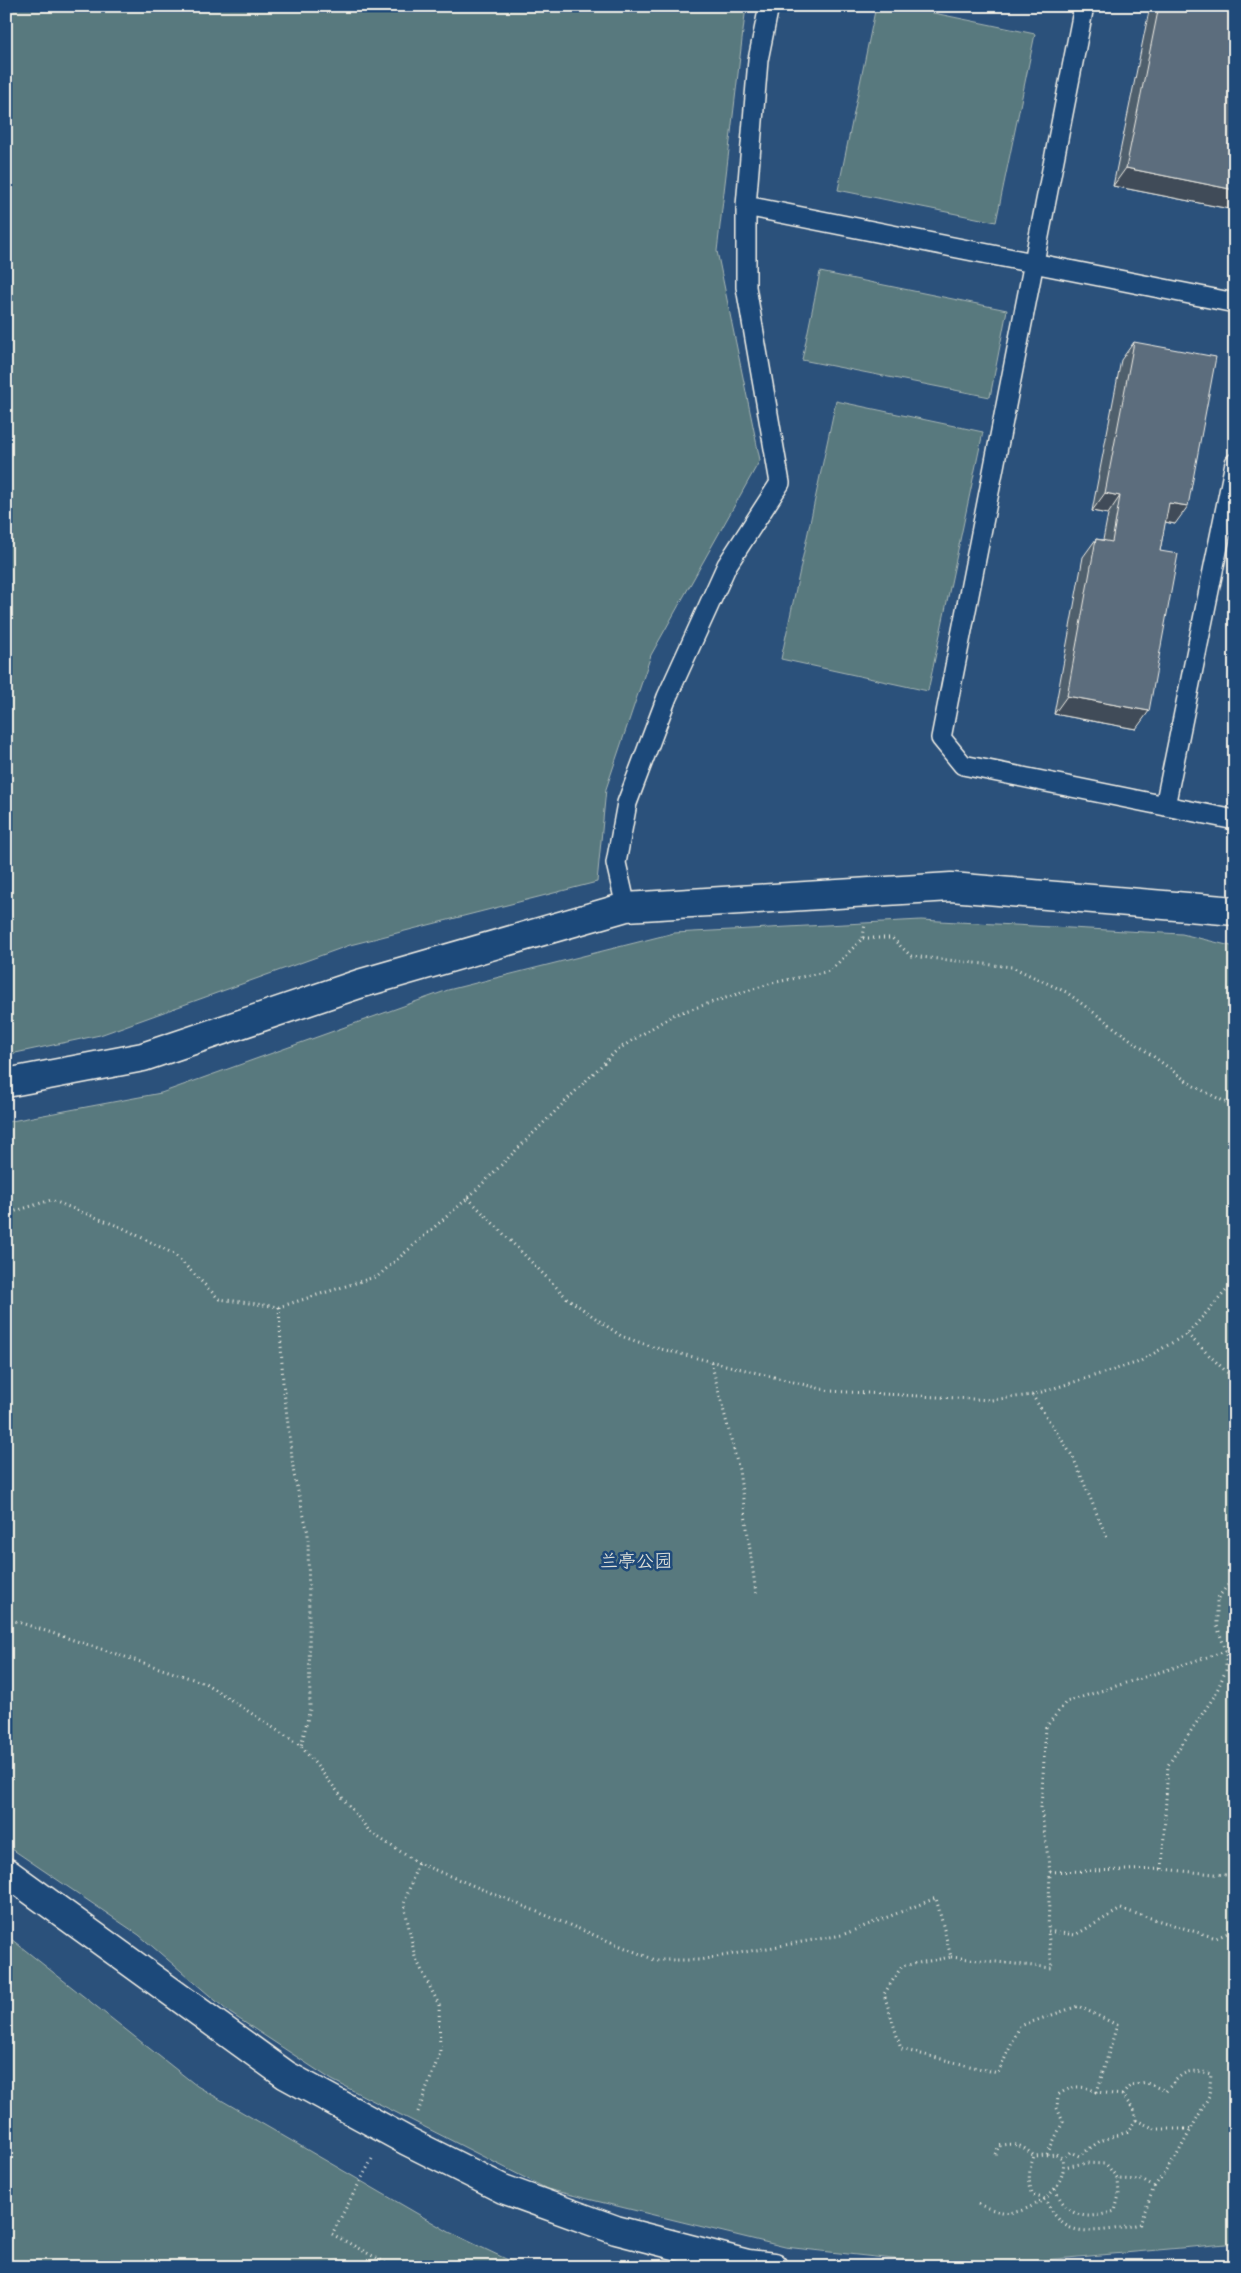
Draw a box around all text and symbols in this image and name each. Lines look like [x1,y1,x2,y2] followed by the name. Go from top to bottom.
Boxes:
[600,1548,672,1573] park label: 兰亭公园

